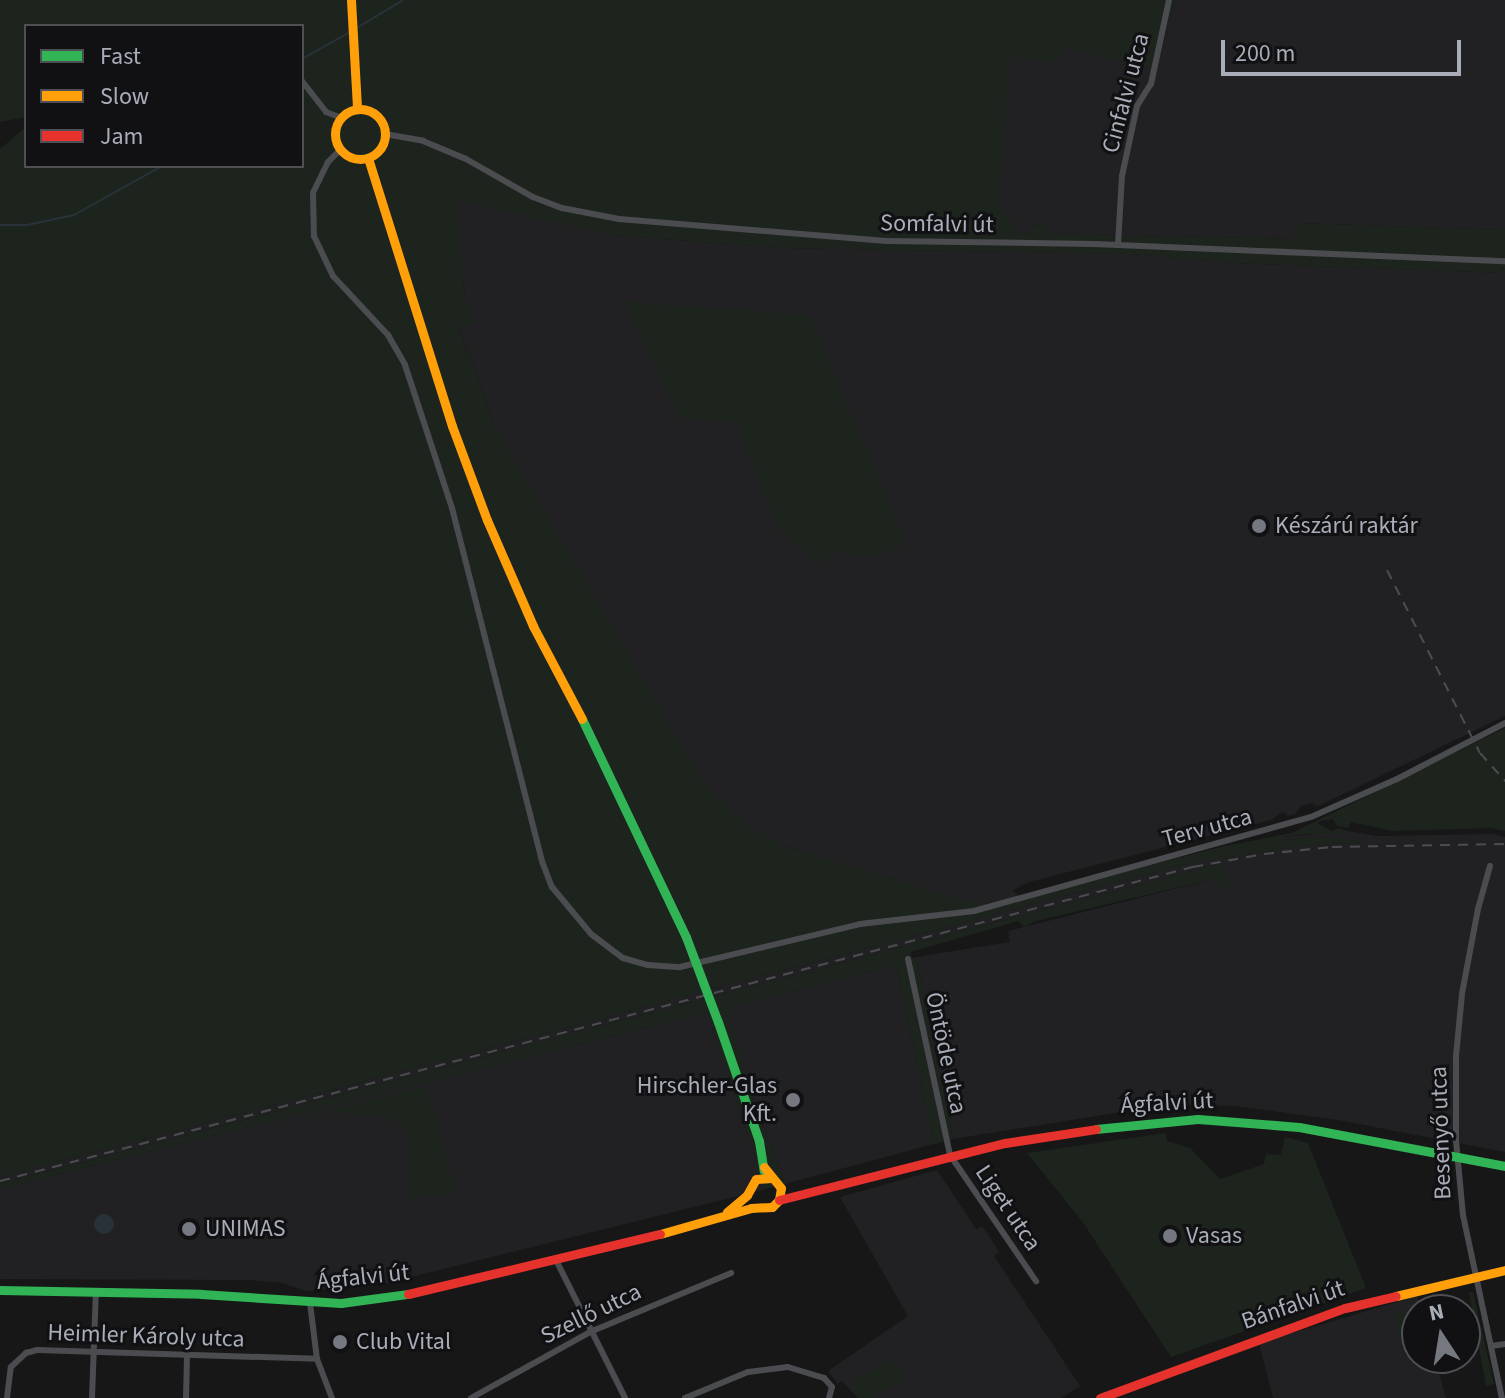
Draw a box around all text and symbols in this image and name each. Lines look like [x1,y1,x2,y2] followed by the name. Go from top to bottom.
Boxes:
[24,24,304,168] legend
[1225,24,1465,74] scale bar
[1096,30,1156,156] street label: Cinfalvi utca
[1235,36,1295,71] text: 200 m
[100,39,141,74] text: Fast
[100,79,149,114] text: Slow
[100,119,144,154] text: Jam
[880,209,994,239] street label: Somfalvi út
[1275,512,1418,540] place label: Készárú raktár
[1250,517,1268,535] marker: Készárú raktár
[1159,802,1255,854] street label: Terv utca
[919,990,973,1116] street label: Öntöde utca
[1424,1066,1458,1200] street label: Besenyő utca
[637,1072,777,1128] place label: Hirschler-Glas Kft.
[1120,1086,1214,1120] street label: Ágfalvi út
[784,1091,802,1109] marker: Hirschler-Glas Kft.
[969,1160,1047,1256] street label: Liget utca
[205,1215,286,1243] place label: UNIMAS
[180,1220,198,1238] marker: UNIMAS
[1186,1222,1242,1250] place label: Vasas
[1161,1227,1179,1245] marker: Vasas
[315,1258,411,1296] street label: Ágfalvi út
[1238,1274,1348,1336] street label: Bánfalvi út
[536,1277,646,1351] street label: Szellő utca
[1401,1294,1481,1374] north arrow
[1426,1295,1447,1330] text: N
[47,1318,245,1354] street label: Heimler Károly utca
[356,1328,451,1356] place label: Club Vital
[331,1333,349,1351] marker: Club Vital

